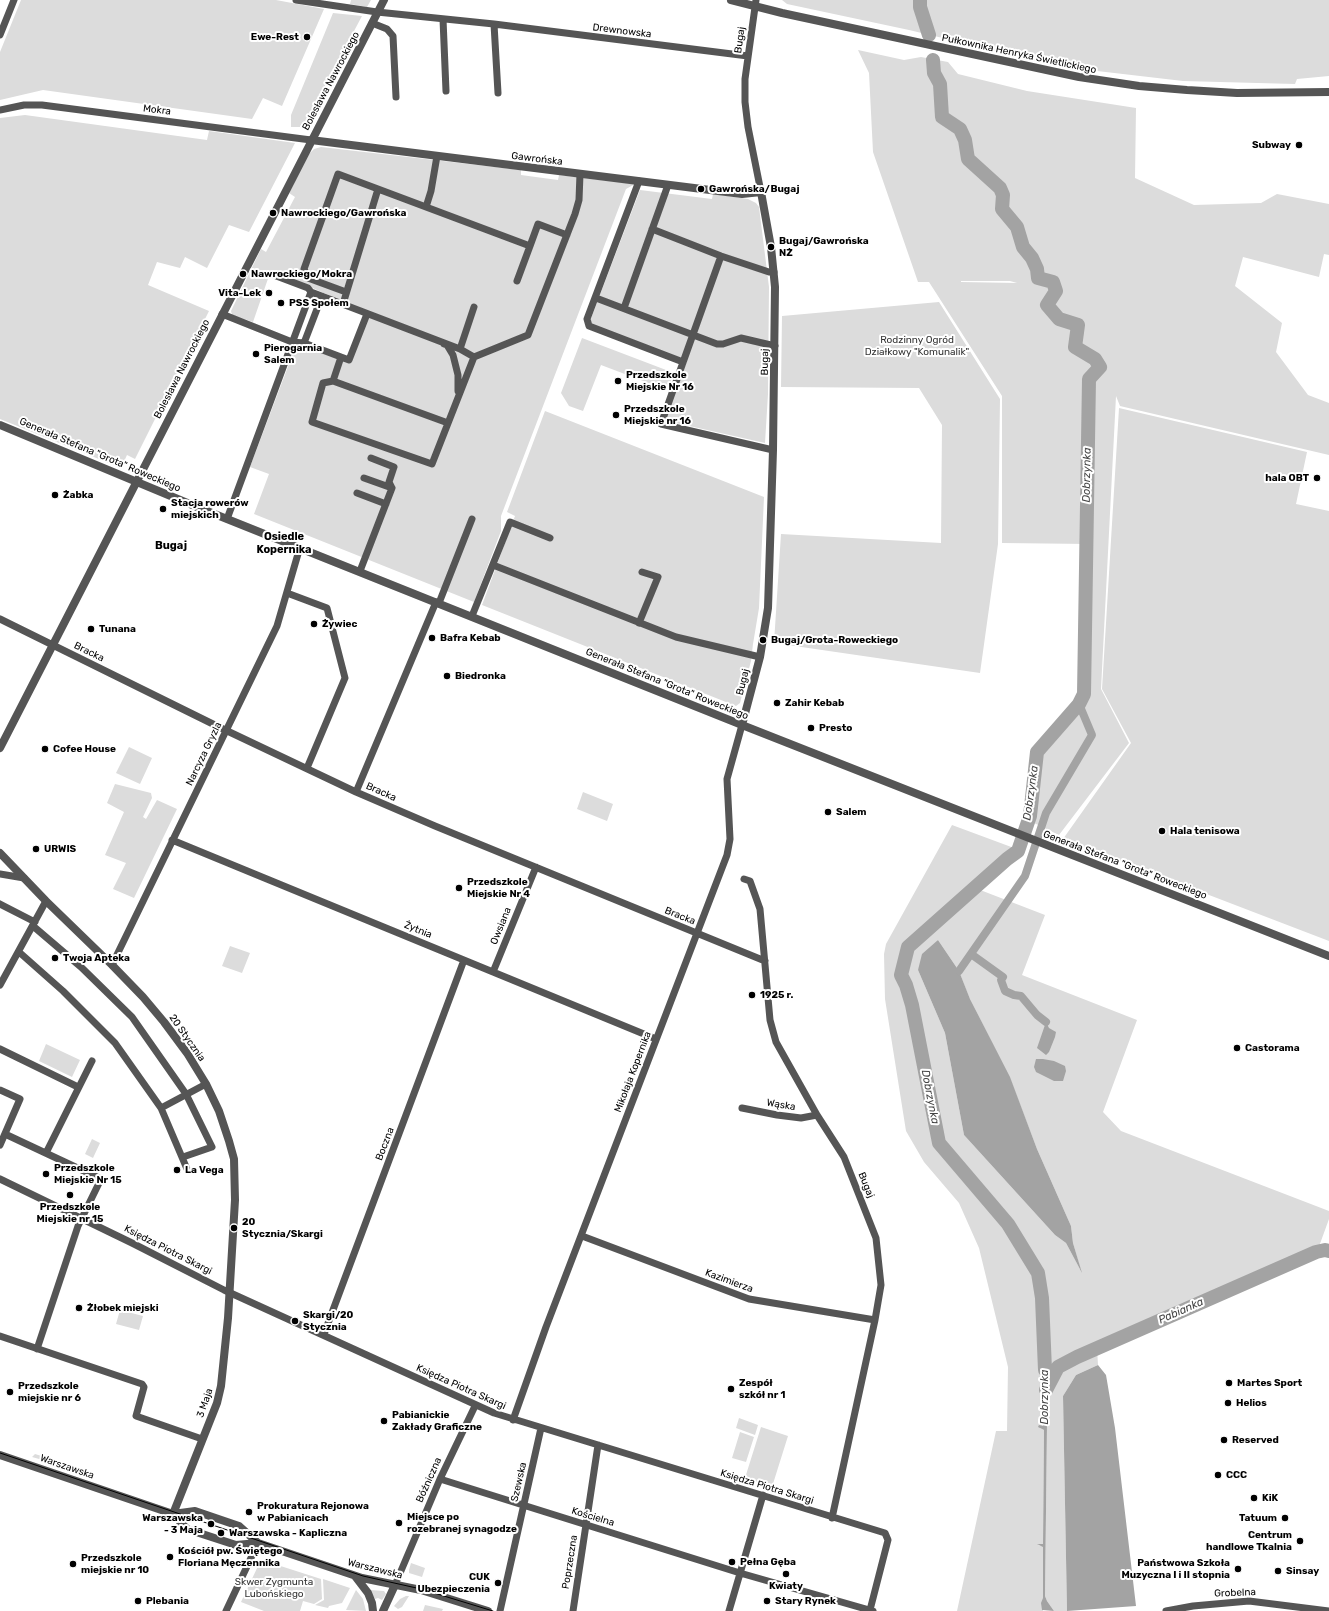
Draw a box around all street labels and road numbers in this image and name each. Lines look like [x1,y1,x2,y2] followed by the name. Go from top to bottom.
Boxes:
[592,21,652,41] street label: Drewnowska
[732,26,748,54] street label: Bugaj
[300,30,362,132] street label: Bolesława Nawrockiego
[941,32,1097,76] street label: Pułkownika Henryka Świetlickiego
[142,102,172,118] street label: Mokra
[511,150,563,168] street label: Gawrońska
[152,317,212,421] street label: Bolesława Nawrockiego
[759,348,771,376] street label: Bugaj
[17,415,183,495] street label: Generała Stefana "Grota" Roweckiego
[72,640,106,664] street label: Bracka
[584,646,750,722] street label: Generała Stefana "Grota" Roweckiego
[734,668,752,696] street label: Bugaj
[183,720,225,788] street label: Narcyza Gryzla
[364,780,398,804] street label: Bracka
[1041,828,1209,902] street label: Generała Stefana "Grota" Roweckiego
[663,904,697,928] street label: Bracka
[488,906,514,946] street label: Owsiana
[402,919,434,941] street label: Żytnia
[166,1012,208,1064] street label: 20 Stycznia
[612,1030,654,1114] street label: Mikołaja Kopernika
[766,1097,796,1113] street label: Wąska
[373,1126,397,1162] street label: Boczna
[855,1170,877,1200] street label: Bugaj
[122,1223,214,1277] street label: Księdza Piotra Skargi
[703,1267,755,1295] street label: Kazimierza
[414,1362,508,1412] street label: Księdza Piotra Skargi
[194,1387,216,1419] street label: 3 Maja
[38,1452,96,1482] street label: Warszawska
[414,1456,444,1504] street label: Bóźniczna
[509,1461,529,1503] street label: Szewska
[719,1467,815,1507] street label: Księdza Piotra Skargi
[570,1505,616,1529] street label: Kościelna
[560,1534,580,1590] street label: Poprzeczna
[346,1556,404,1582] street label: Warszawska
[1214,1586,1256,1600] street label: Grobelna

